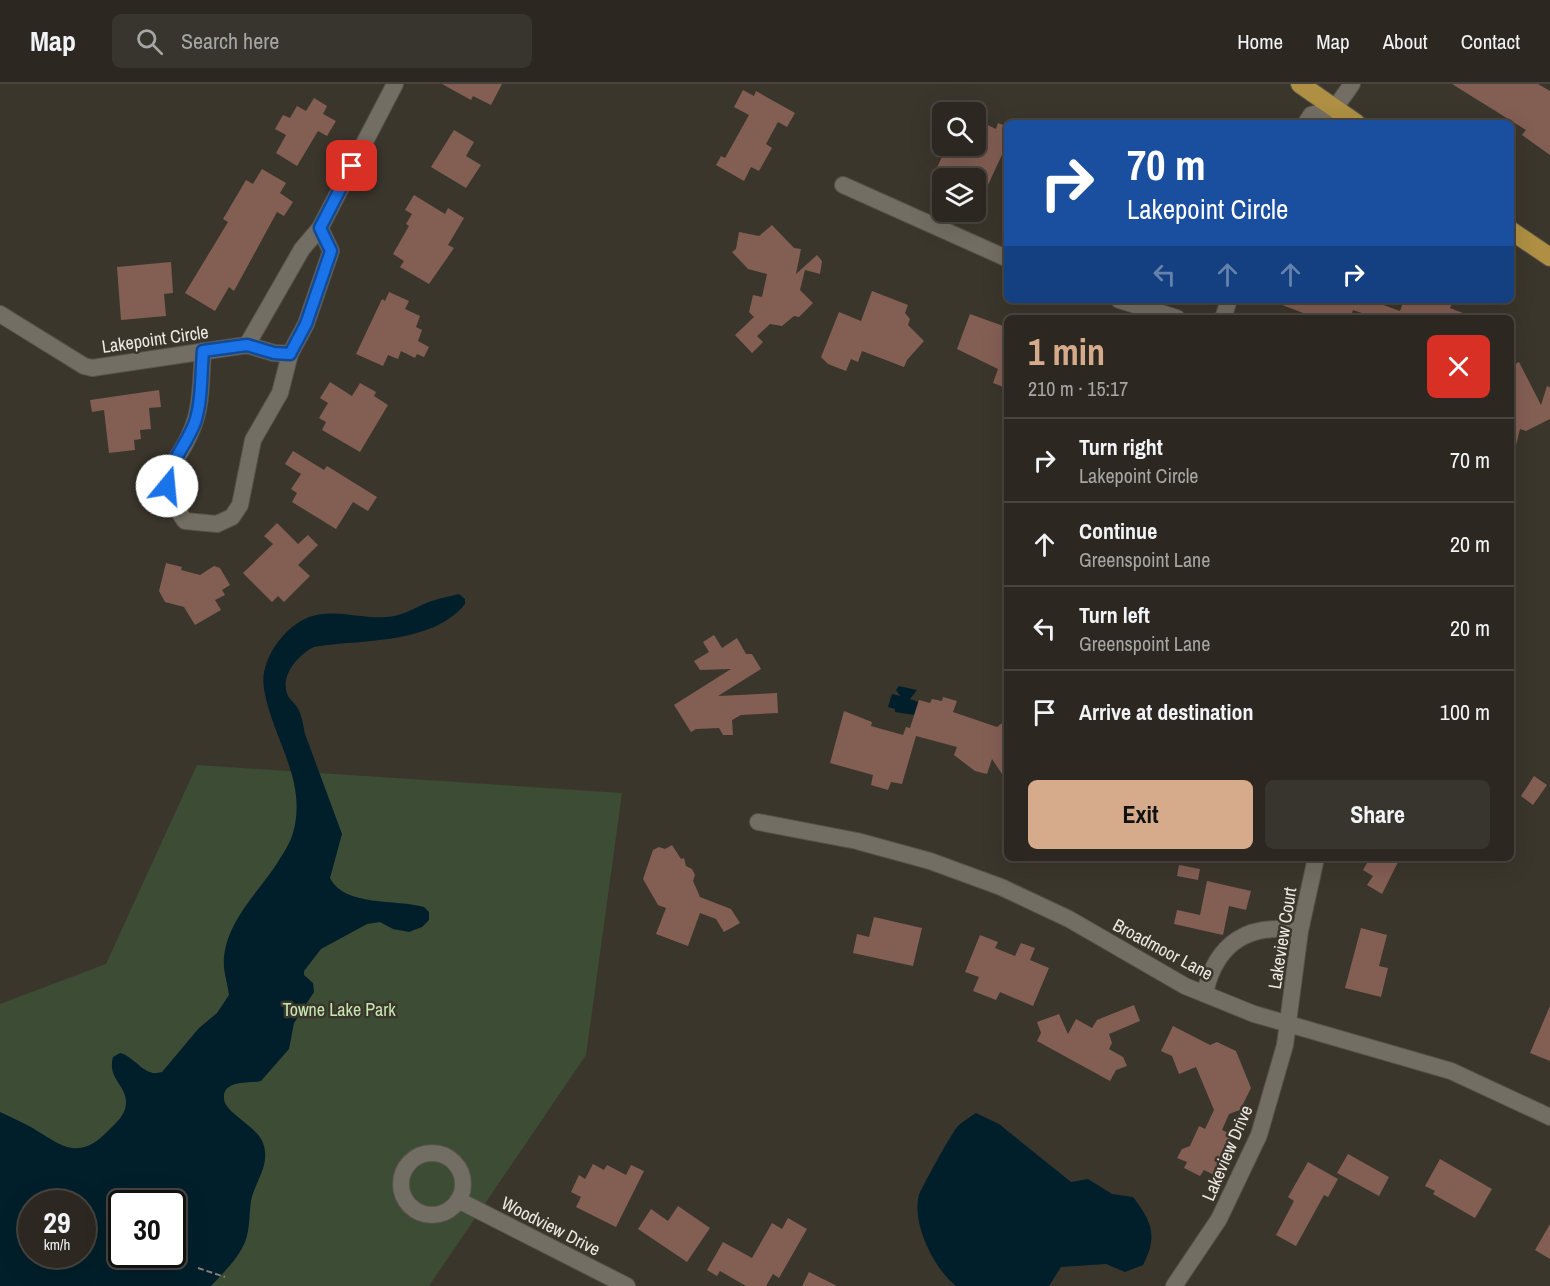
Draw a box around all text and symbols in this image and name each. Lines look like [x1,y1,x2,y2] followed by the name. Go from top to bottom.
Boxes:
[112,14,532,68] search box
[30,22,76,60] text: Map
[133,25,166,58] icon: search
[181,26,279,56] text: Search here
[1237,27,1283,56] text: Home
[1316,27,1350,56] text: Map
[1383,27,1428,56] text: About
[1461,27,1520,56] text: Contact
[932,102,986,222] map controls
[932,102,986,156] button: search
[1127,137,1206,193] text: 70 m
[326,140,377,191] pin
[1028,144,1106,222] icon: right
[335,149,368,182] icon: arrive
[932,168,986,222] button: layers
[1127,191,1288,227] text: Lakepoint Circle
[1148,258,1181,291] icon: left
[1211,258,1244,291] icon: ahead
[1274,258,1307,291] icon: ahead
[1337,258,1370,291] icon: right
[100,319,210,359] street label: Lakepoint Circle
[1028,328,1105,376] text: 1 min
[1427,335,1490,398] button: close
[1028,375,1128,402] text: 210 m · 15:17
[1079,432,1163,462] text: Turn right
[1028,444,1061,477] icon: right
[1450,445,1490,475] text: 70 m
[135,454,199,518] position arrow
[1079,462,1198,489] text: Lakepoint Circle
[1079,516,1157,546] text: Continue
[1028,528,1061,561] icon: ahead
[1450,529,1490,559] text: 20 m
[1079,546,1210,573] text: Greenspoint Lane
[1079,600,1150,630] text: Turn left
[1028,612,1061,645] icon: left
[1450,613,1490,643] text: 20 m
[1079,630,1210,657] text: Greenspoint Lane
[1028,696,1061,729] icon: arrive
[1079,697,1253,727] text: Arrive at destination
[1440,697,1490,727] text: 100 m
[1028,780,1253,849] button: Exit
[1265,780,1490,849] button: Share
[1262,885,1302,991] street label: Lakeview Court
[1109,912,1217,986] street label: Broadmoor Lane
[282,997,396,1022] park label: Towne Lake Park
[1196,1101,1258,1205] street label: Lakeview Drive
[108,1190,186,1268] speed limit sign: 30
[497,1190,605,1262] street label: Woodview Drive
[43,1202,71,1242] text: 29
[44,1234,70,1255] text: km/h

